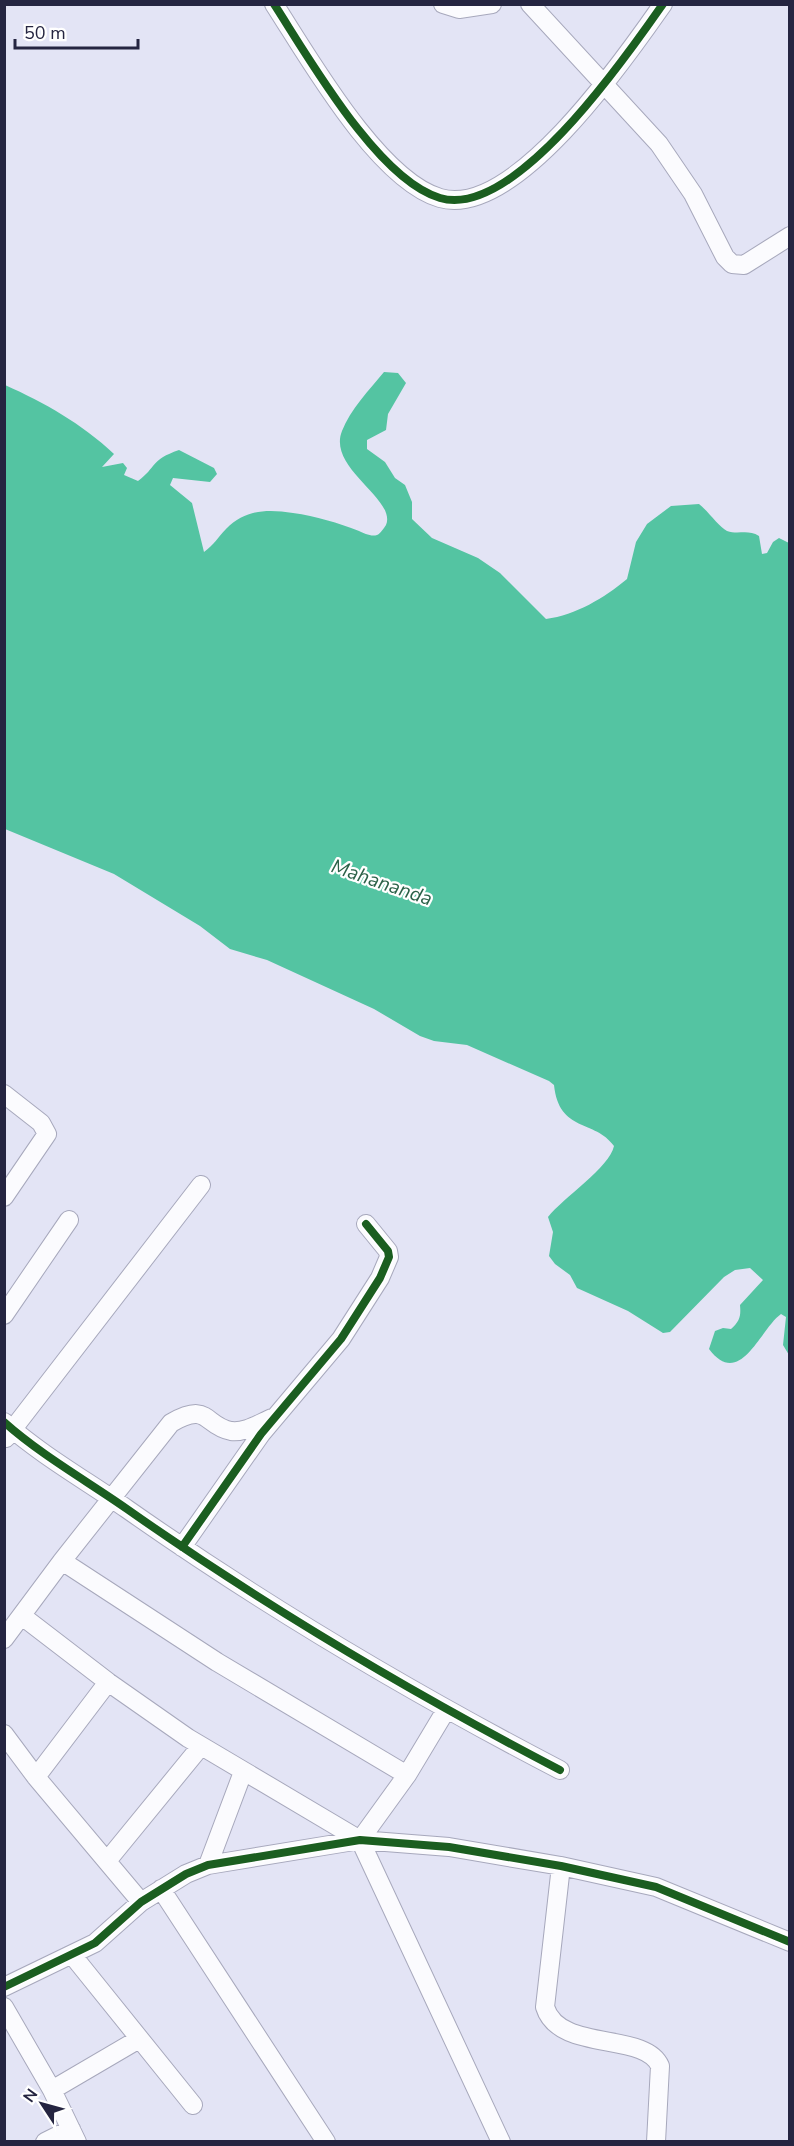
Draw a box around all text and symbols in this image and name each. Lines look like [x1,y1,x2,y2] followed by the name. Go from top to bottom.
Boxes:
[15,12,138,50] scale bar
[24,21,66,45] text: 50 m
[328,853,436,912] water label: Mahananda
[12,2074,72,2134] north arrow
[18,2084,43,2107] text: N

